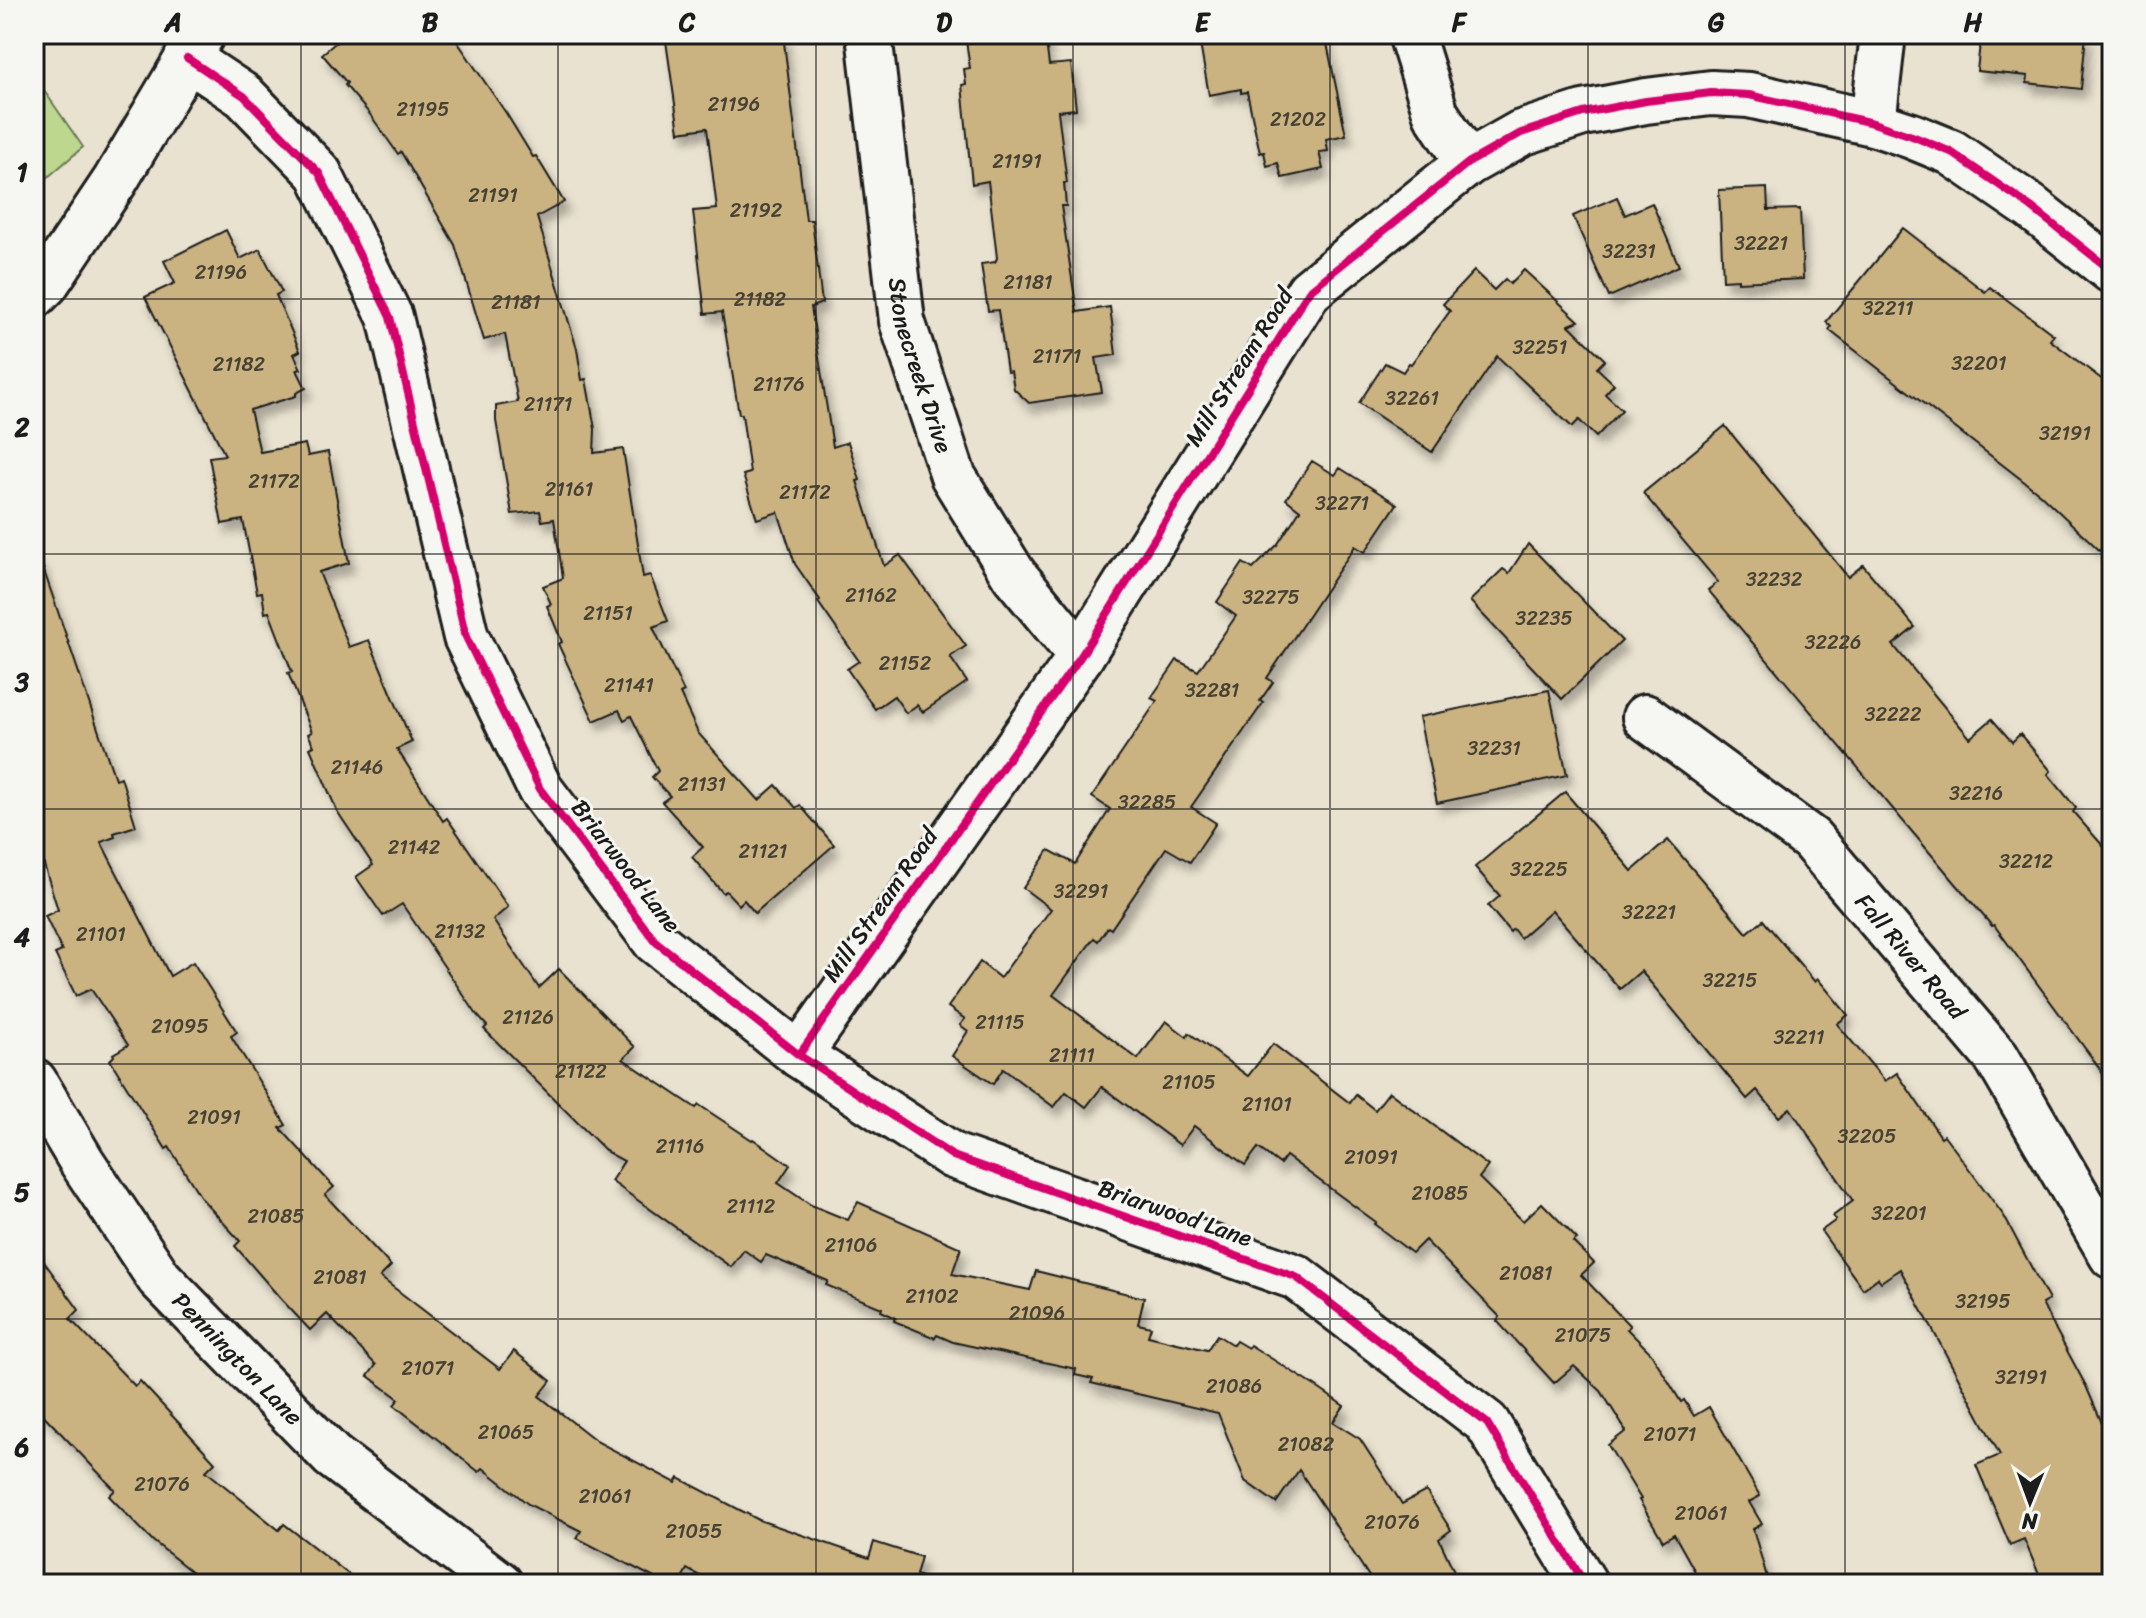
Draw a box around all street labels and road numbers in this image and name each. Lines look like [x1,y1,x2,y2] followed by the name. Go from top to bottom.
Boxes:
[876,275,965,459] street label: Stonecreek Drive
[1173,278,1305,455] street label: Mill Stream Road
[560,790,692,943] street label: Briarwood Lane
[811,818,950,991] street label: Mill Stream Road
[1844,883,1978,1031] street label: Fall River Road
[1092,1167,1258,1259] street label: Briarwood Lane
[162,1281,313,1436] street label: Pennington Lane

